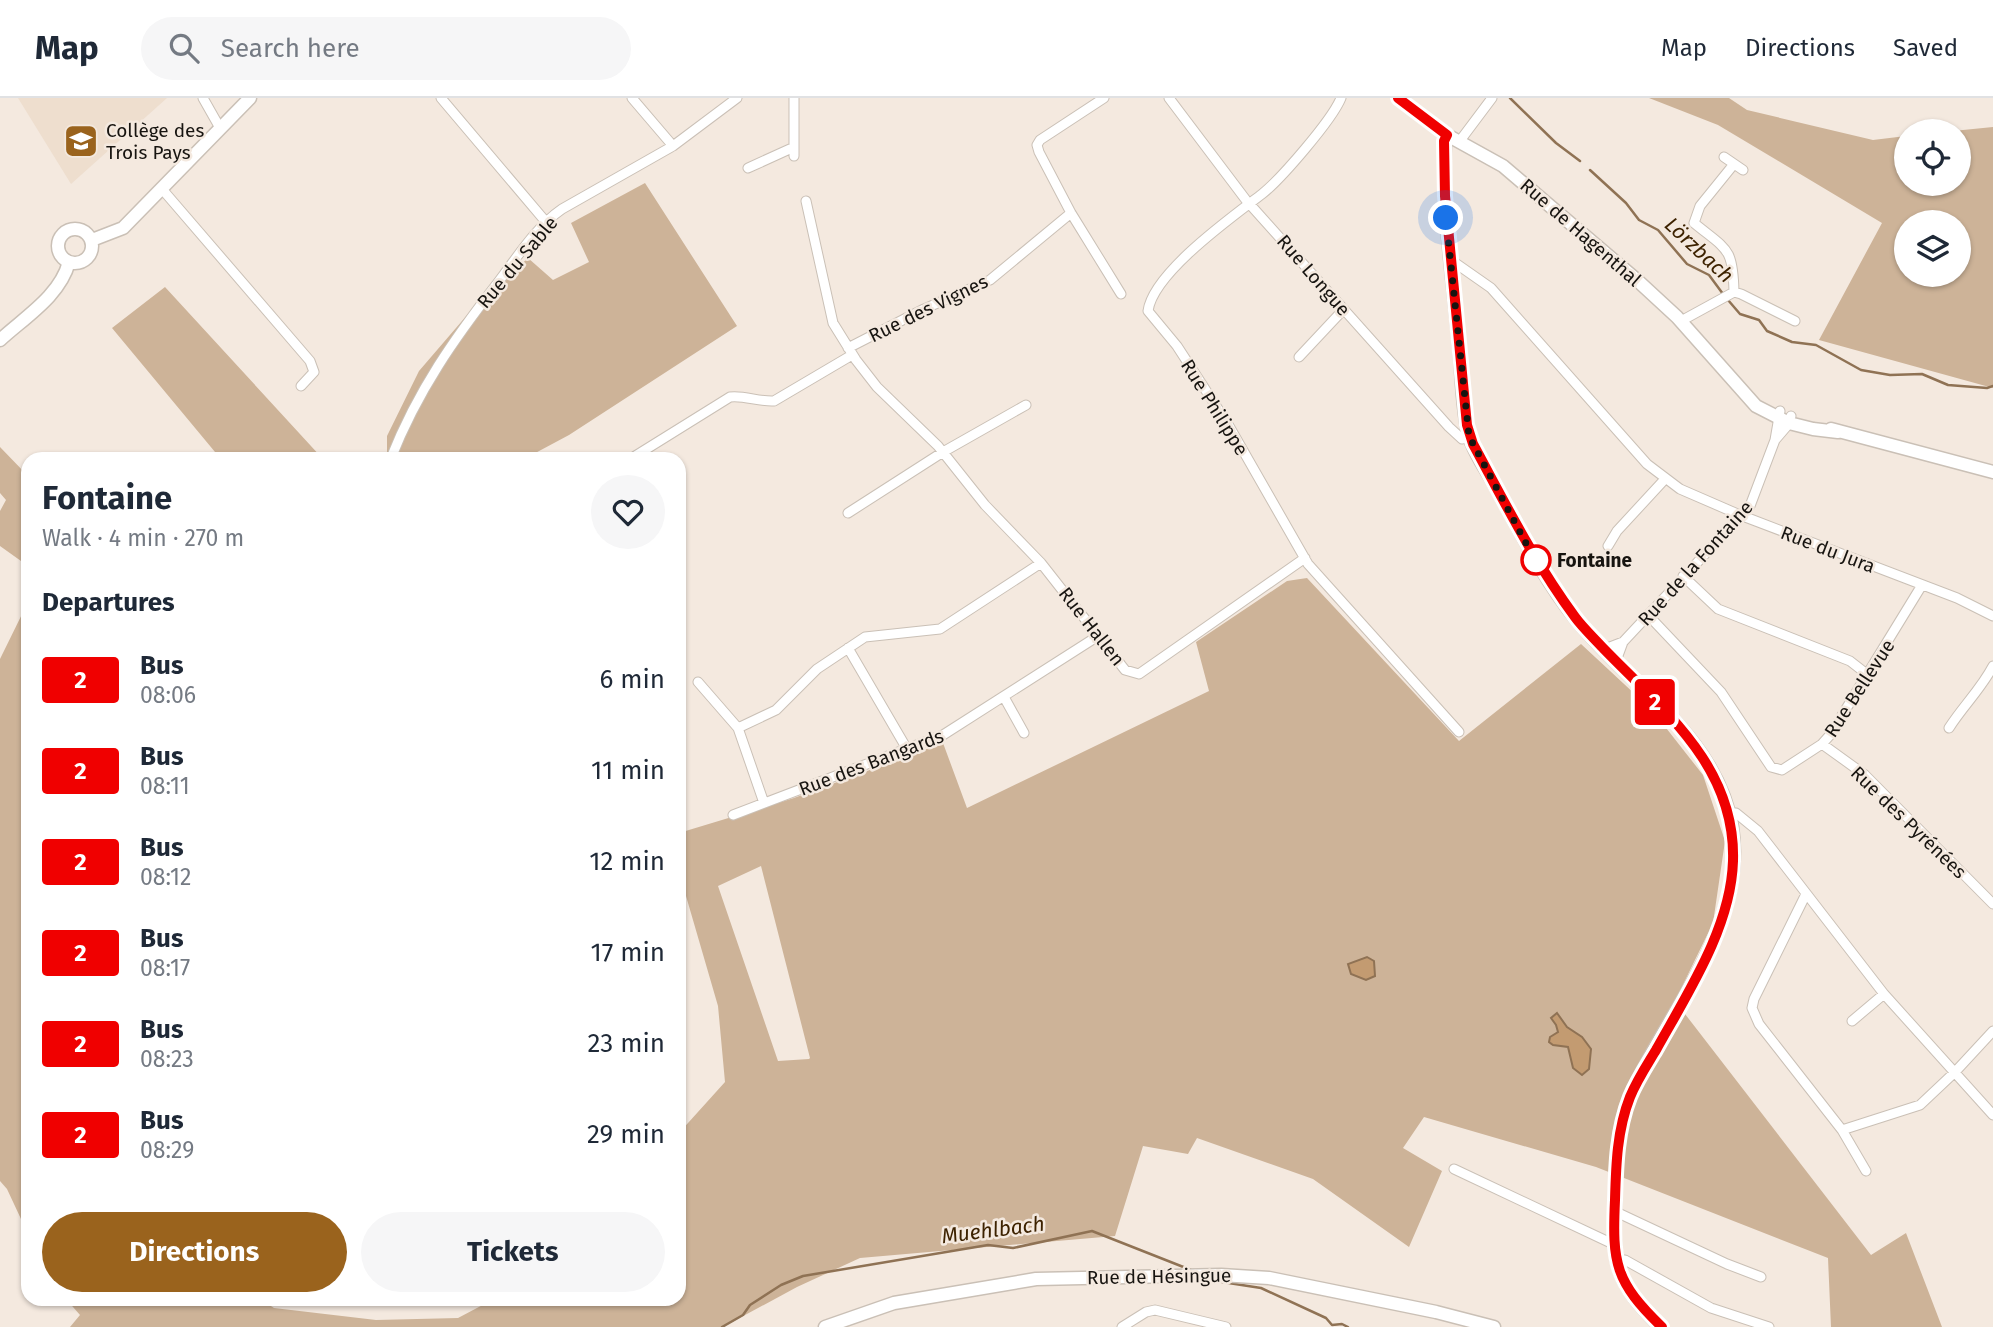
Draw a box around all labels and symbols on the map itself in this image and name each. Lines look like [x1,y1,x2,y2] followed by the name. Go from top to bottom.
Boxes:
[106,119,204,164] place label: Collège des Trois Pays
[62,122,100,160] school or university icon: Collège des Trois Pays
[1516,174,1646,291] street label: Rue de Hagenthal
[1428,200,1463,235] your location
[472,212,563,313] street label: Rue du Sable
[1659,212,1739,288] water label: Lörzbach
[1272,230,1355,321] street label: Rue Longue
[865,270,992,347] street label: Rue des Vignes
[1176,355,1253,460] street label: Rue Philippe
[1633,496,1758,631] street label: Rue de la Fontaine
[1777,521,1878,578] street label: Rue du Jura
[1521,545,1551,575] marker: Fontaine
[1557,549,1632,572] place label: Fontaine
[1054,582,1129,670] street label: Rue Hallen
[1819,635,1900,741] street label: Rue Bellevue
[1632,679,1678,725] line badge: 2
[795,724,947,801] street label: Rue des Bangards
[1846,761,1971,883] street label: Rue des Pyrénées
[940,1211,1046,1249] water label: Muehlbach
[1087,1264,1231,1289] street label: Rue de Hésingue

